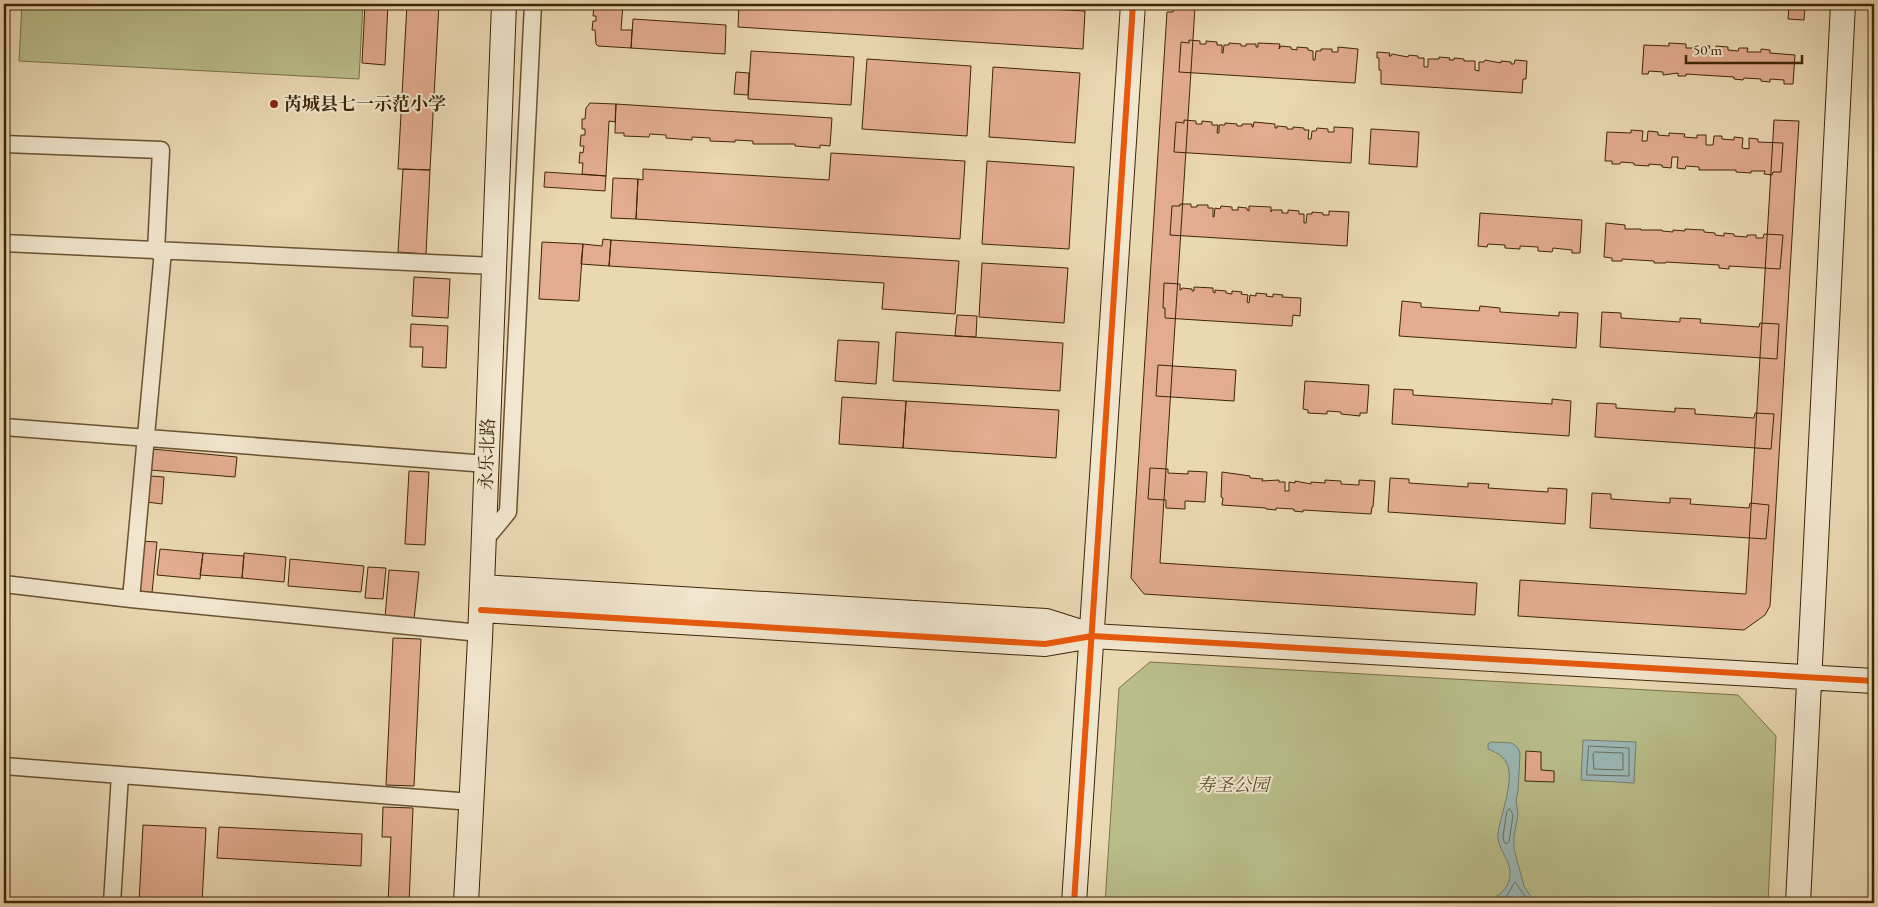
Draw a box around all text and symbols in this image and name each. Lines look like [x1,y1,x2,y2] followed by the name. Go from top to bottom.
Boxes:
[1686,32,1802,64] scale bar
[1693,40,1722,59] text: 50 m
[284,92,446,115] place label: 芮城县七一示范小学
[268,98,280,110] marker: 芮城县七一示范小学
[474,418,499,490] street label: 永乐北路
[1197,773,1272,796] park label: 寿圣公园

